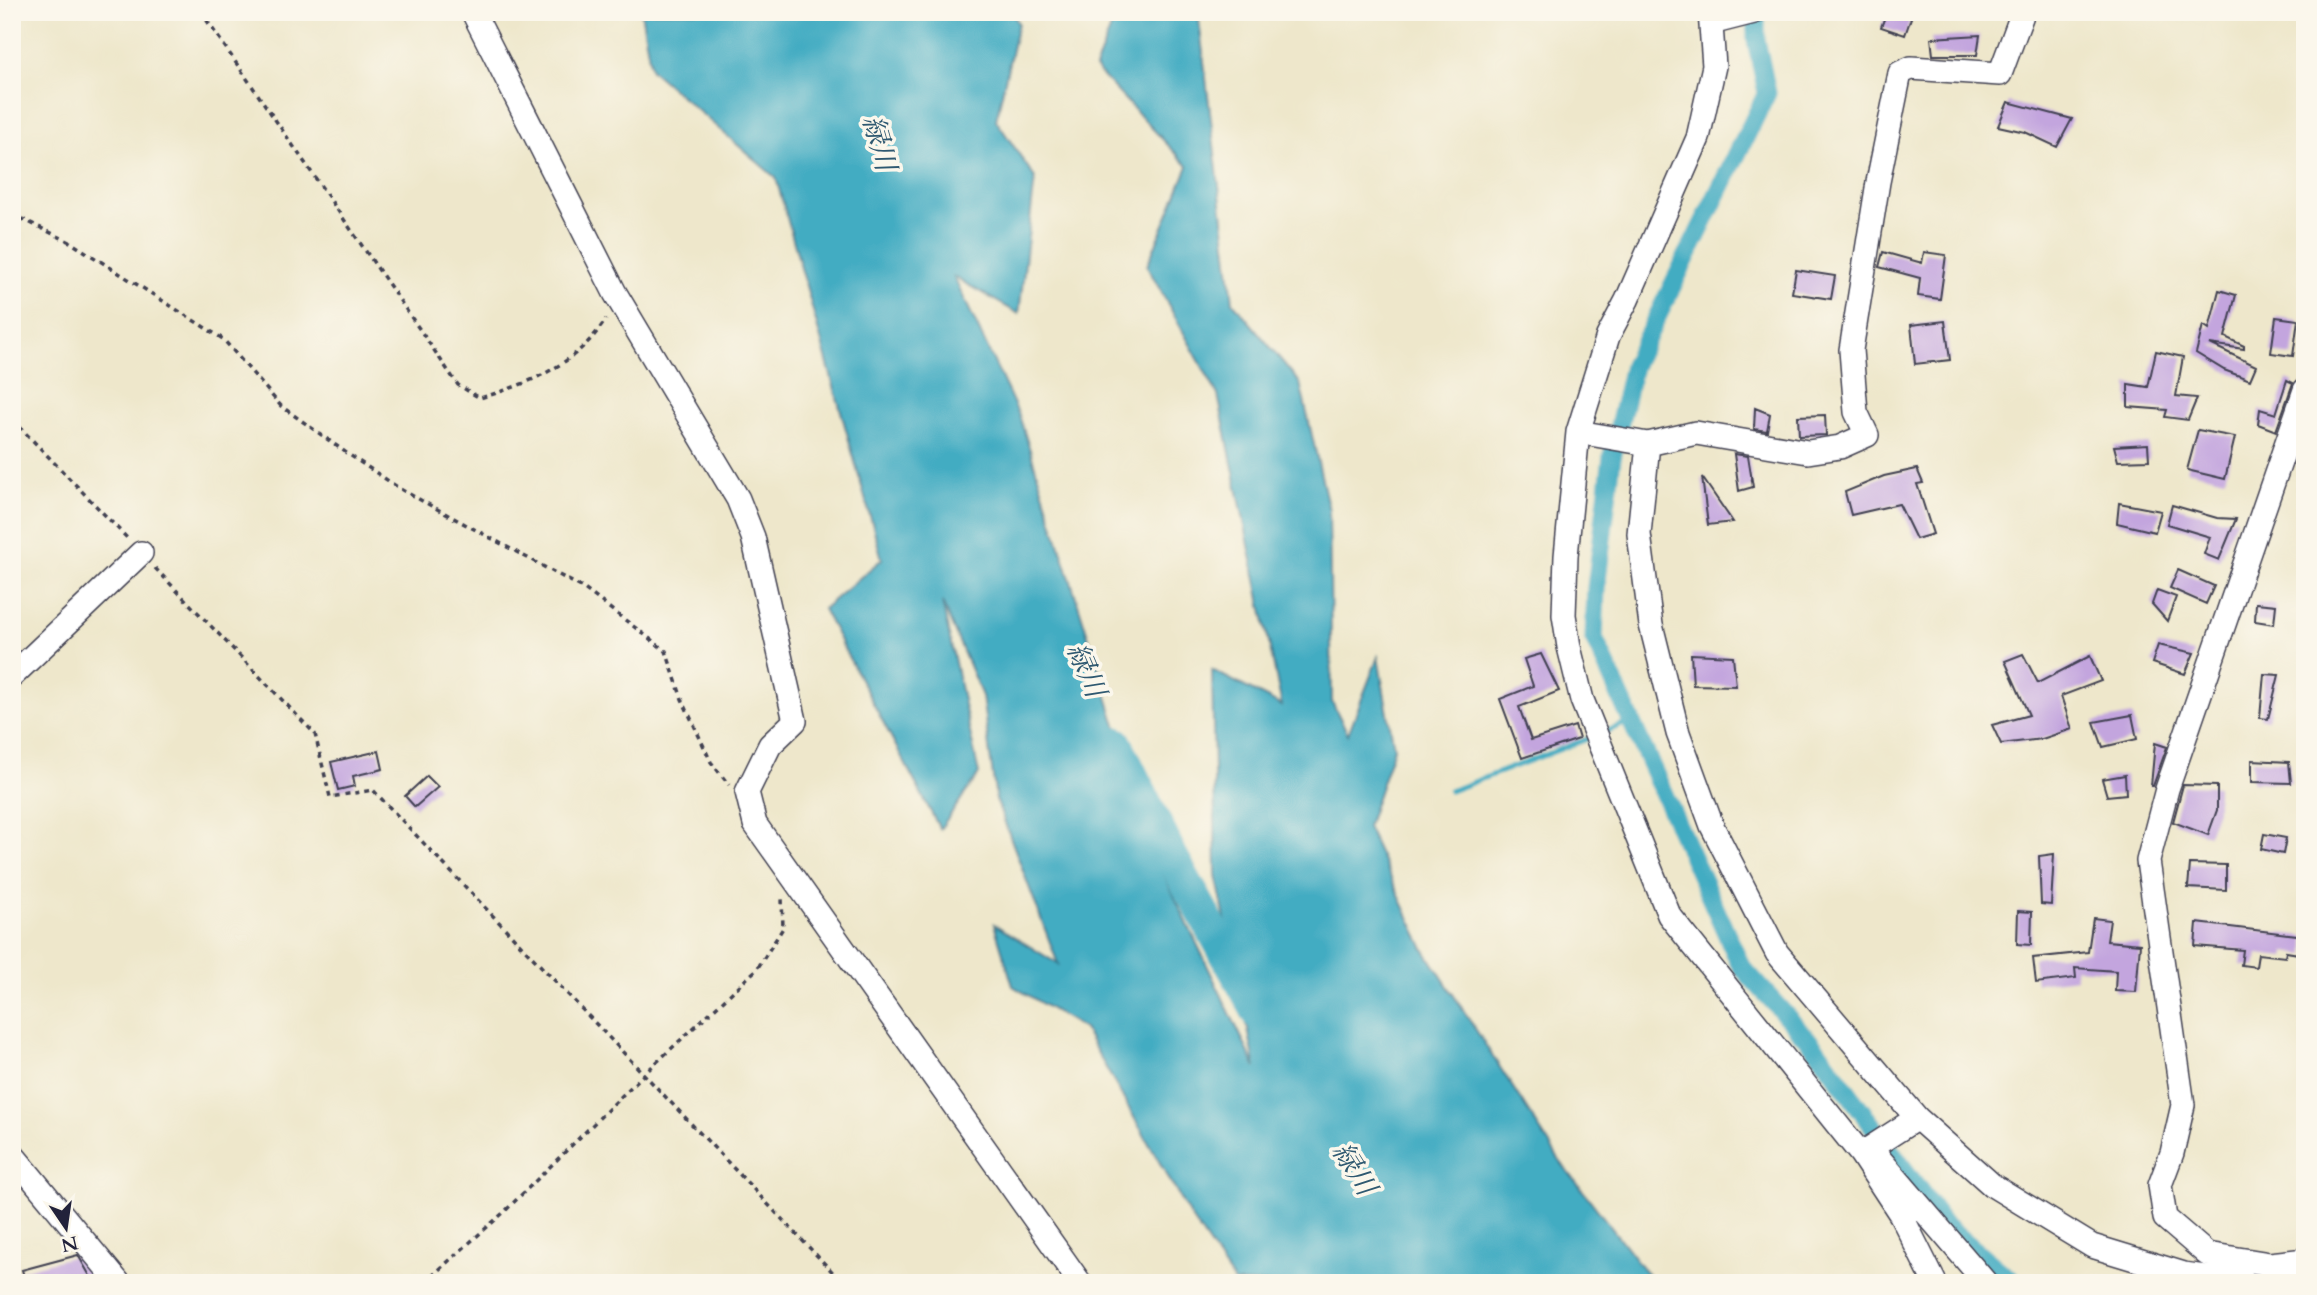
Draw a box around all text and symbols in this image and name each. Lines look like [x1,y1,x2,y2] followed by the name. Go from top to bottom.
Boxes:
[853,111,906,178] water label: 緑川
[1058,637,1116,706] water label: 緑川
[1323,1135,1387,1205] water label: 緑川
[32,1194,102,1264] north arrow
[58,1229,81,1258] text: N

